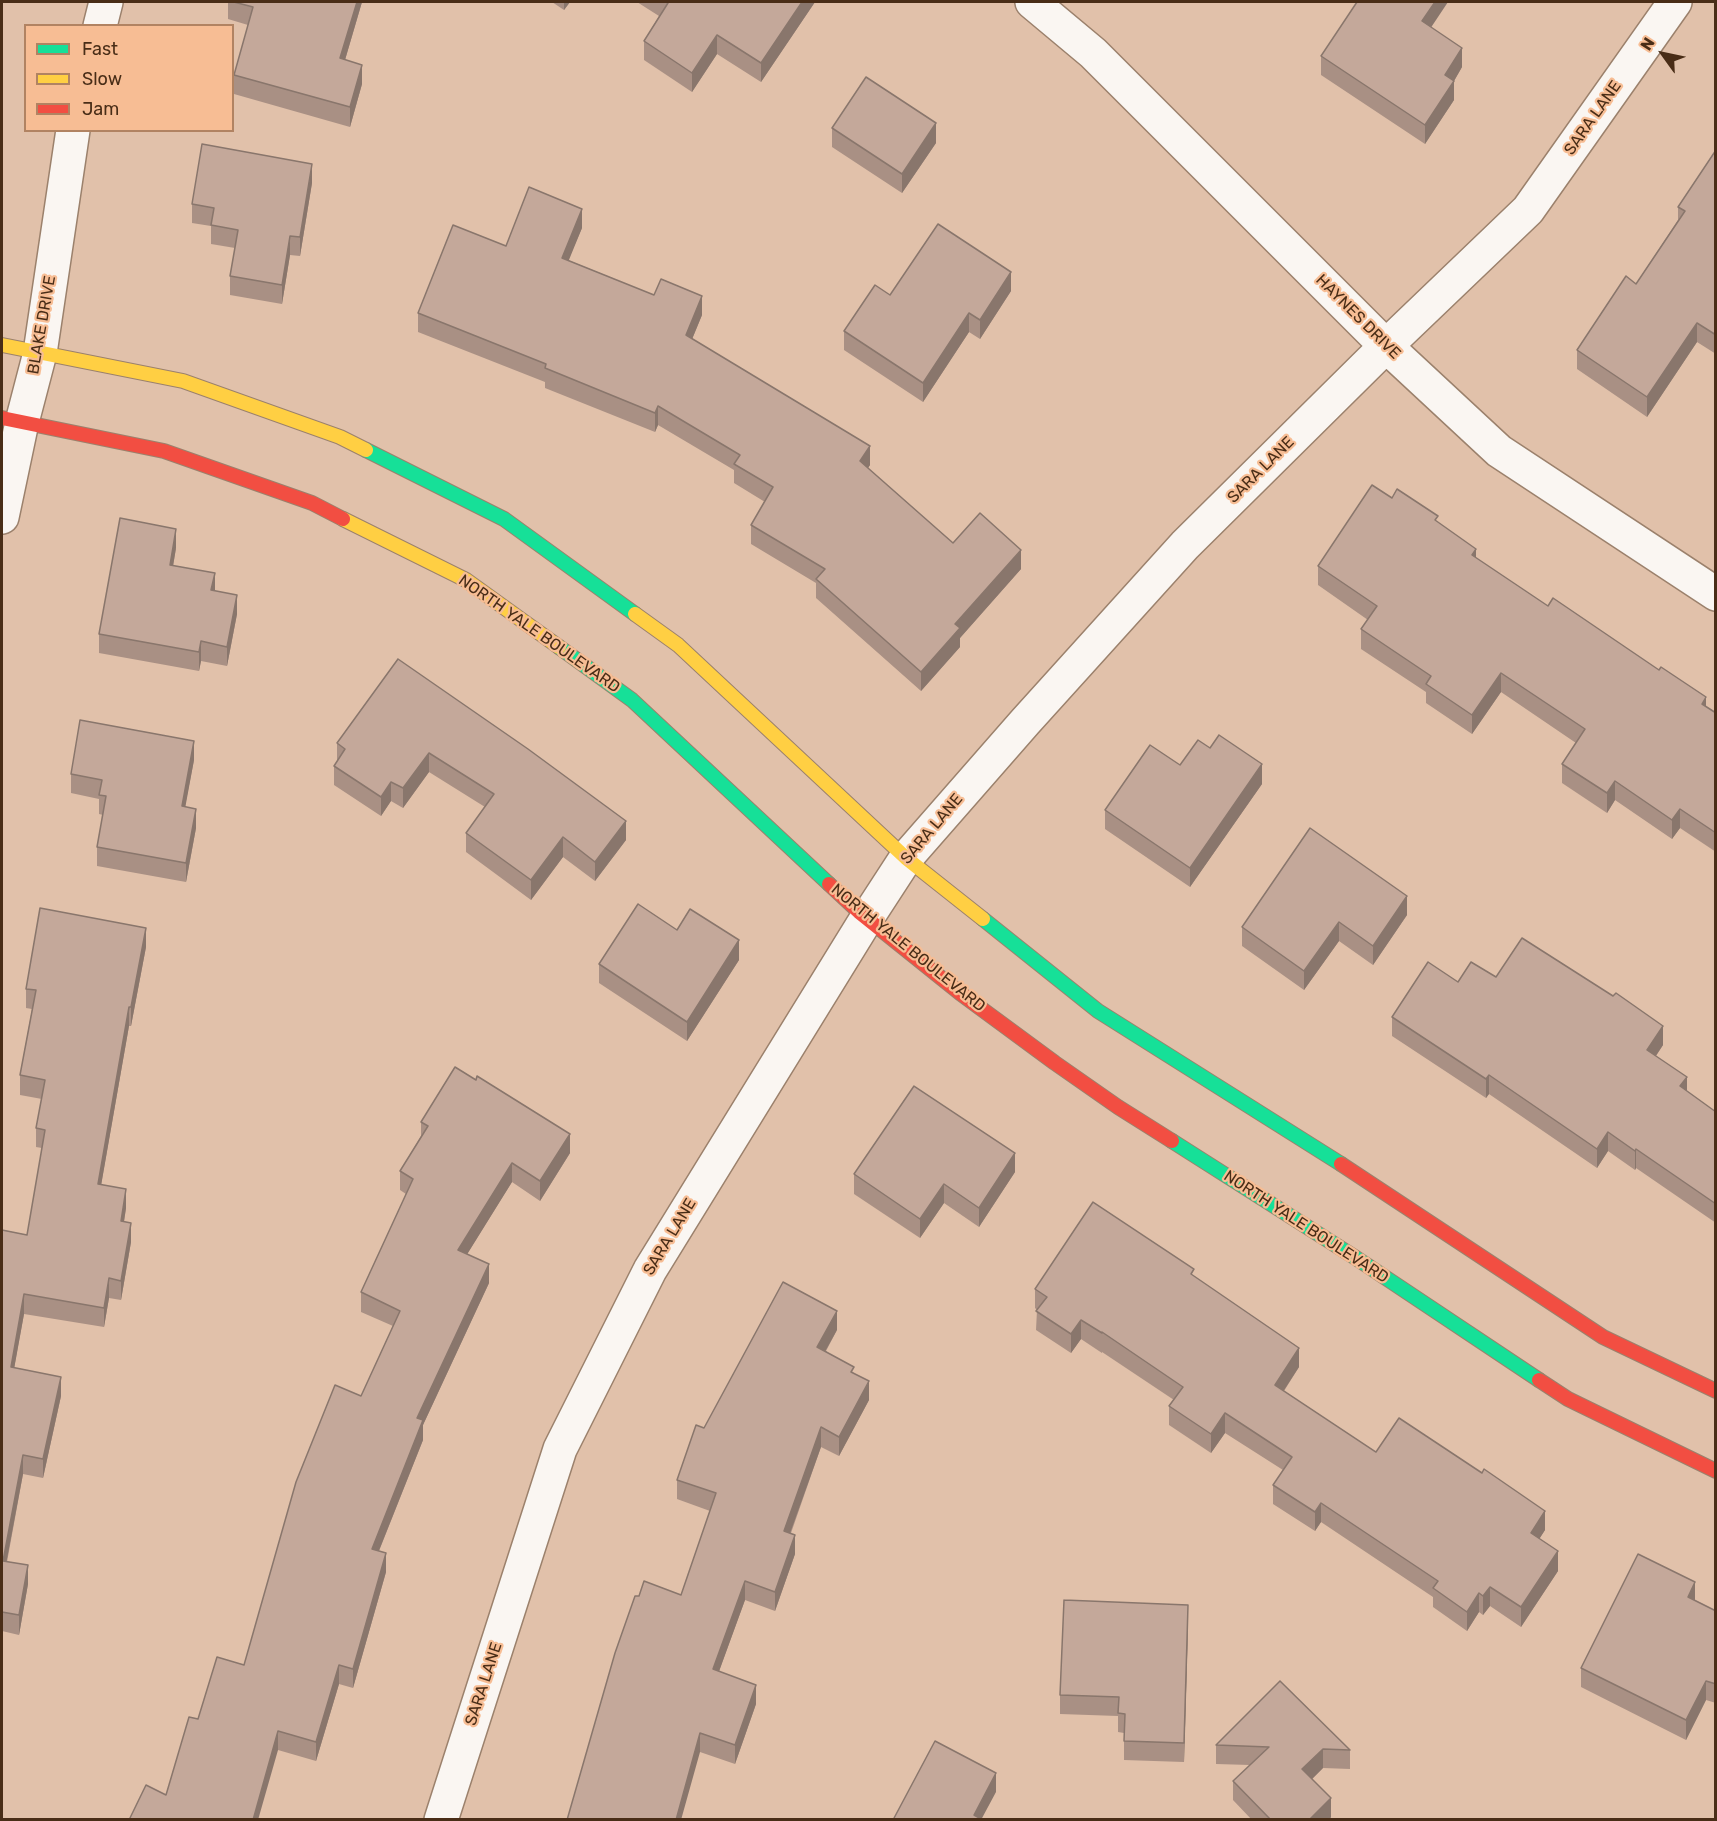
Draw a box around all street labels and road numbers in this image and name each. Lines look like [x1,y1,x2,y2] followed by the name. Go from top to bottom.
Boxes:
[1560,77,1626,159] street label: SARA LANE
[1312,271,1404,363] street label: HAYNES DRIVE
[24,274,60,376] street label: BLAKE DRIVE
[1224,433,1298,507] street label: SARA LANE
[455,571,623,697] street label: NORTH YALE BOULEVARD
[897,790,967,868] street label: SARA LANE
[827,880,989,1016] street label: NORTH YALE BOULEVARD
[1220,1166,1392,1288] street label: NORTH YALE BOULEVARD
[640,1195,700,1279] street label: SARA LANE
[462,1640,506,1728] street label: SARA LANE

